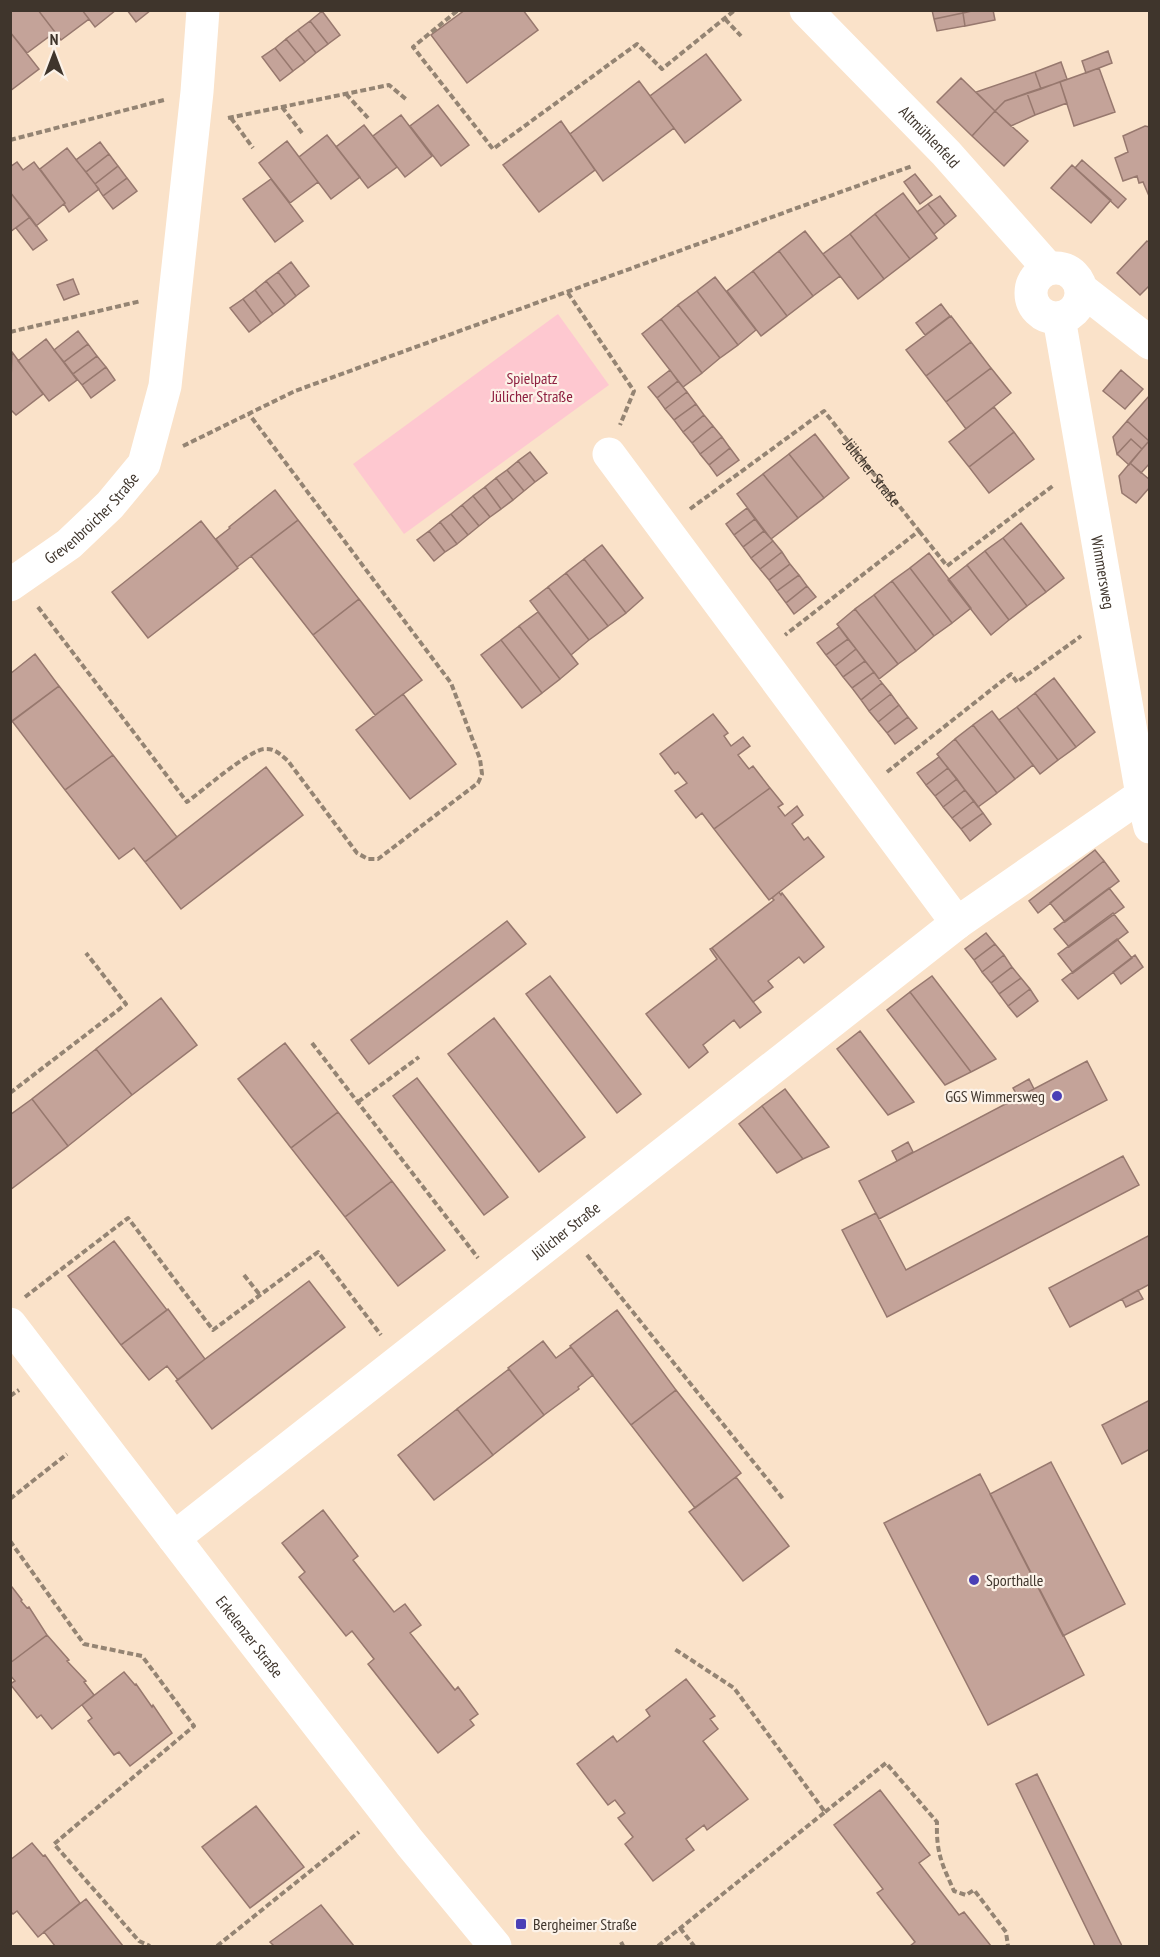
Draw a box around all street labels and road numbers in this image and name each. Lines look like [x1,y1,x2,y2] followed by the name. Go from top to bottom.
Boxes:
[895,101,964,172] street label: Altmühlenfeld
[839,433,906,510] street label: Jülicher Straße
[40,468,143,568] street label: Grevenbroicher Straße
[1087,534,1119,610] street label: Wimmersweg
[527,1197,604,1264] street label: Jülicher Straße
[212,1592,288,1681] street label: Erkelenzer Straße

